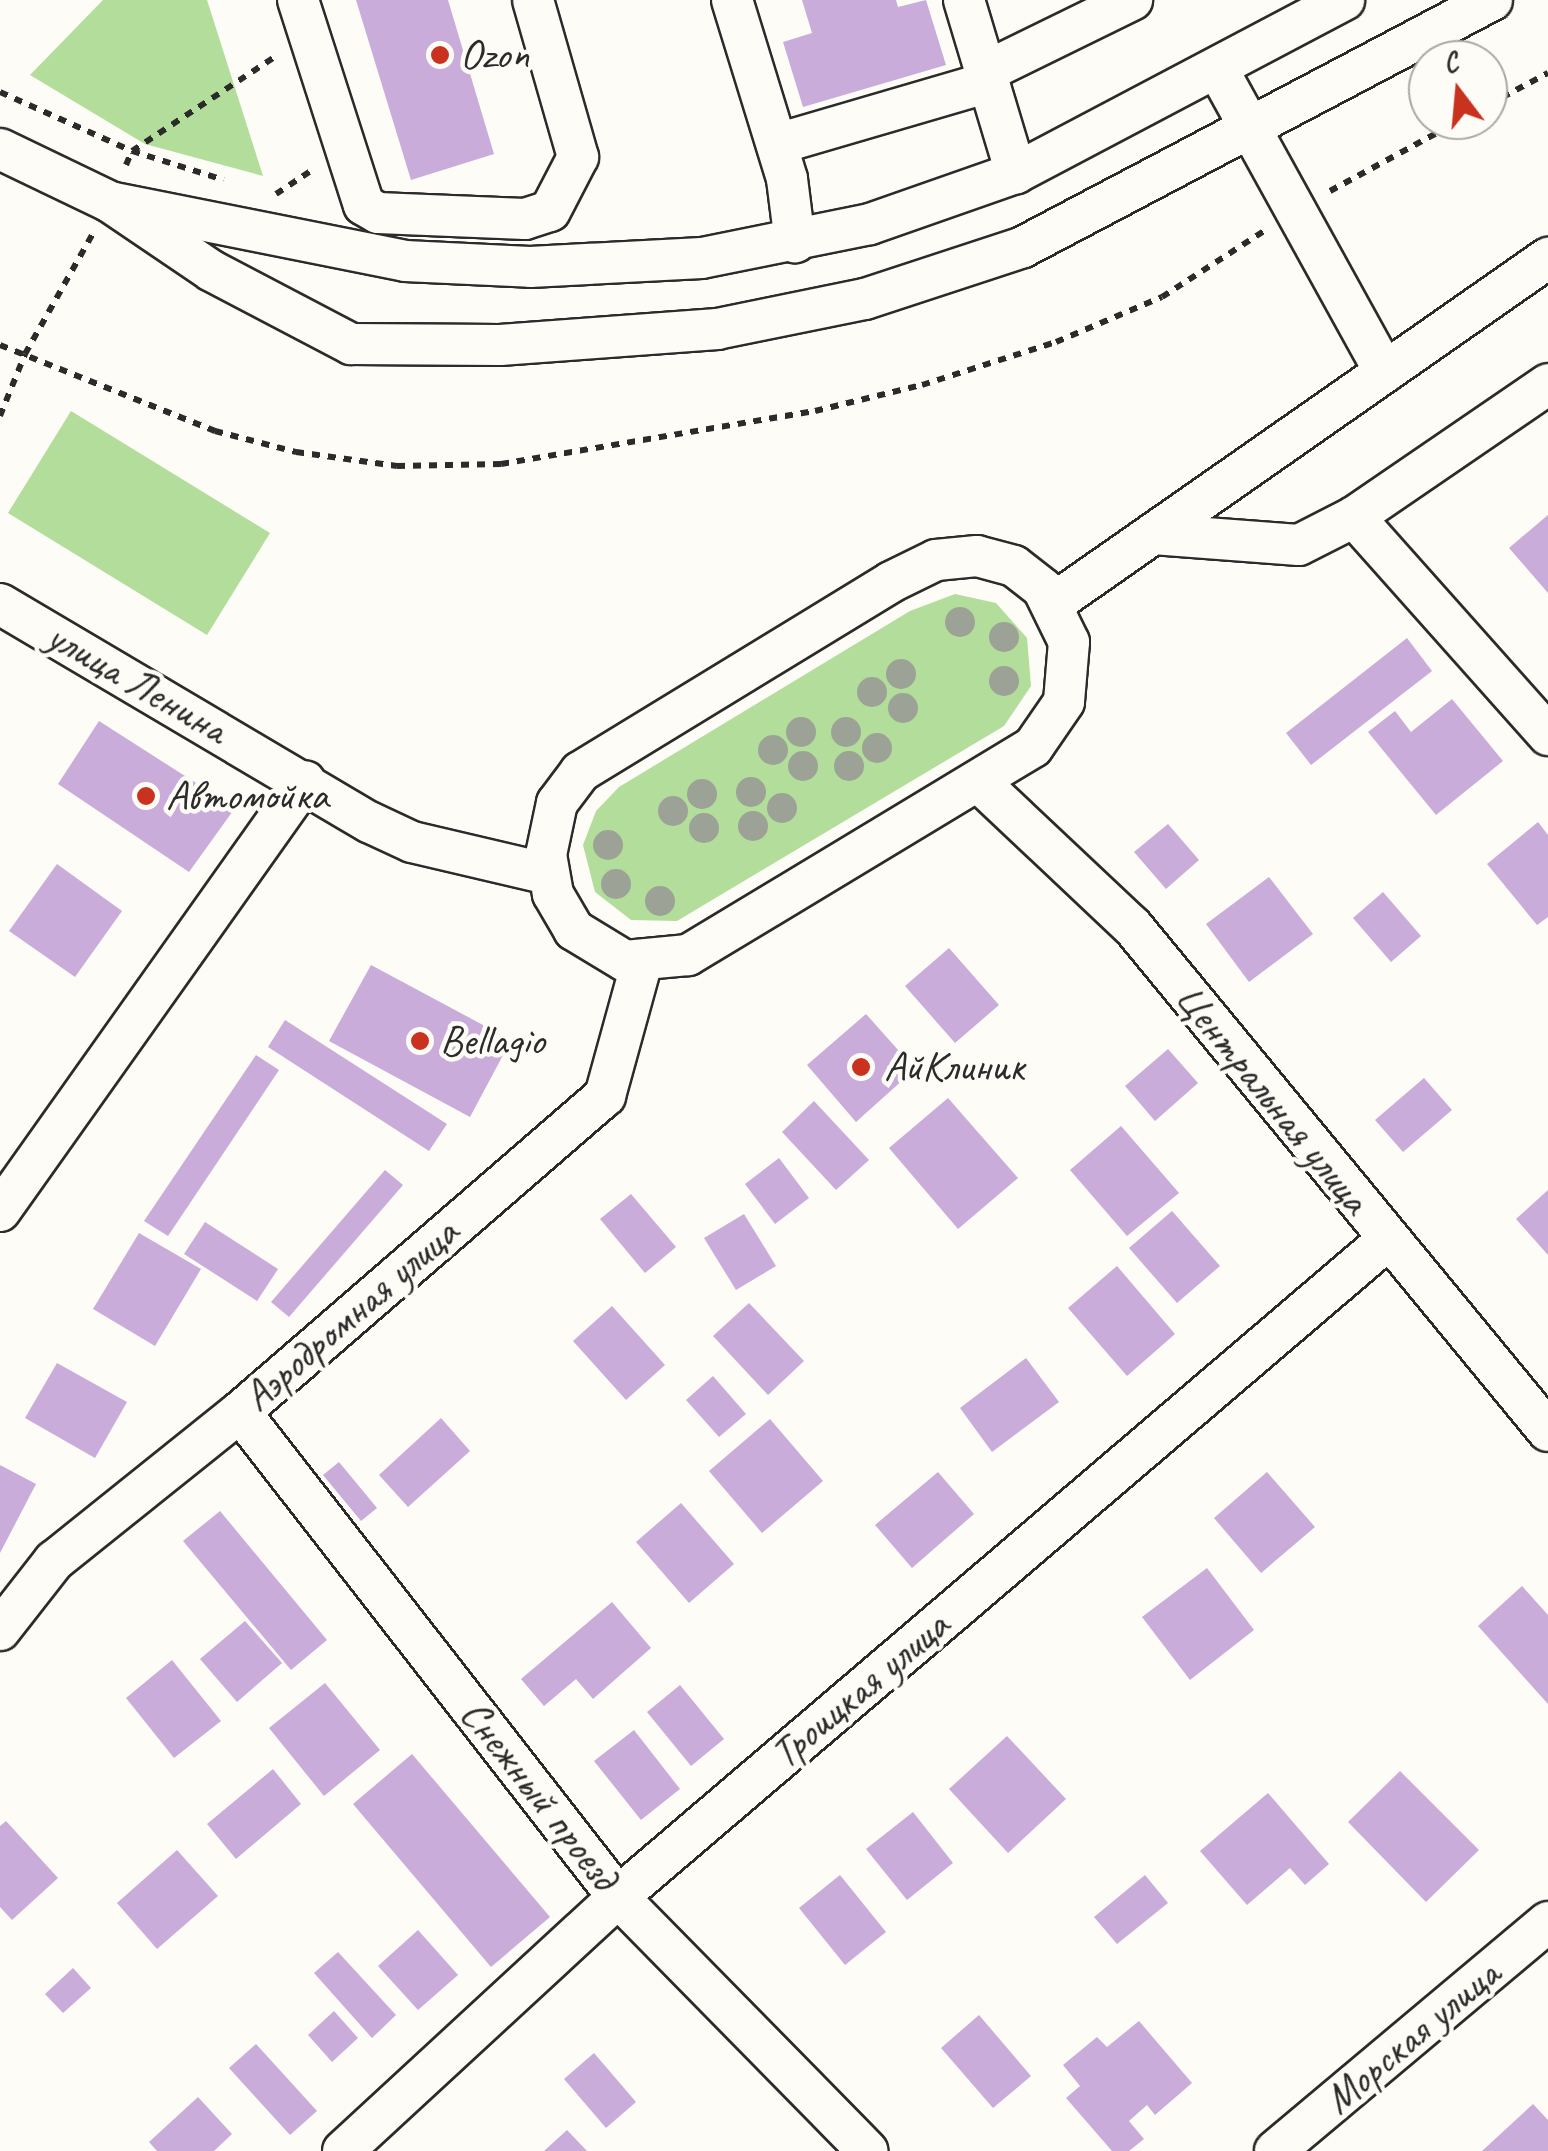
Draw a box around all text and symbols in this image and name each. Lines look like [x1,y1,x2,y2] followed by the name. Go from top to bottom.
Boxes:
[460,30,529,80] place label: Ozon
[1408,40,1508,140] north arrow
[429,44,451,66] marker: Ozon
[1439,44,1462,81] text: С
[38,611,236,755] street label: улица Ленина
[166,771,328,821] place label: Автомойка
[135,785,157,807] marker: Автомойка
[1163,973,1381,1225] street label: Центральная улица
[440,1016,545,1066] place label: Bellagio
[409,1030,431,1052] marker: Bellagio
[884,1042,1024,1092] place label: АйКлиник
[848,1054,874,1080] marker: АйКлиник
[232,1207,470,1423] street label: Аэродромная улица
[760,1600,960,1780] street label: Троицкая улица
[449,1690,629,1900] street label: Снежный проезд
[1314,1949,1510,2125] street label: Морская улица

